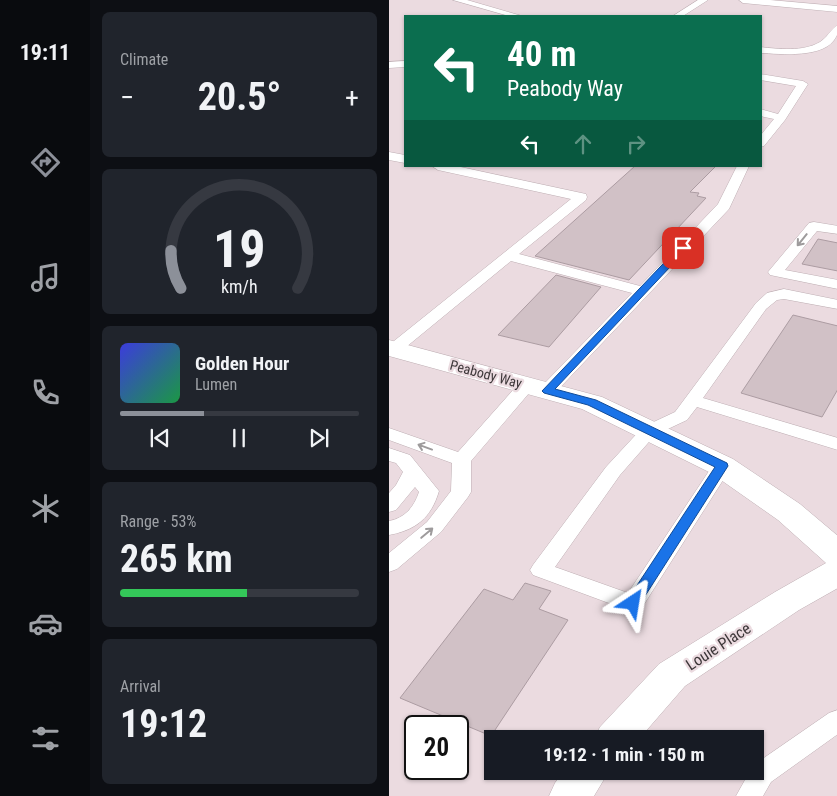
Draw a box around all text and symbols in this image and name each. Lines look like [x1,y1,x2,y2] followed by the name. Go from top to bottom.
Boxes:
[507,34,576,75] text: 40 m
[424,35,489,100] icon: left
[20,40,70,65] text: 19:11
[120,50,168,69] text: Climate
[198,75,281,119] text: 20.5°
[507,76,623,101] text: Peabody Way
[120,81,134,114] text: −
[345,81,359,114] text: +
[516,130,544,158] icon: left
[569,130,597,158] icon: ahead
[622,130,650,158] icon: right
[28,145,63,180] icon: directions
[213,219,266,280] text: 19
[662,227,704,269] pin
[797,233,808,246] one-way arrow
[669,234,697,262] icon: arrive
[28,260,63,295] icon: music
[221,276,258,297] text: km/h
[195,352,289,375] text: Golden Hour
[448,357,524,391] street label: Peabody Way
[28,375,63,410] icon: phone
[195,375,237,394] text: Lumen
[146,424,174,452] icon: previous
[225,424,253,452] icon: pause
[305,424,333,452] icon: next
[418,442,434,451] one-way arrow
[28,491,63,526] icon: climate
[120,512,196,531] text: Range · 53%
[420,528,433,539] one-way arrow
[120,537,233,581] text: 265 km
[606,576,658,628] position arrow
[28,606,63,641] icon: car
[682,618,754,674] street label: Louie Place
[120,677,161,696] text: Arrival
[120,702,207,746] text: 19:12
[404,715,469,780] speed limit sign: 20
[28,721,63,756] icon: filters
[543,743,705,766] text: 19:12 · 1 min · 150 m

